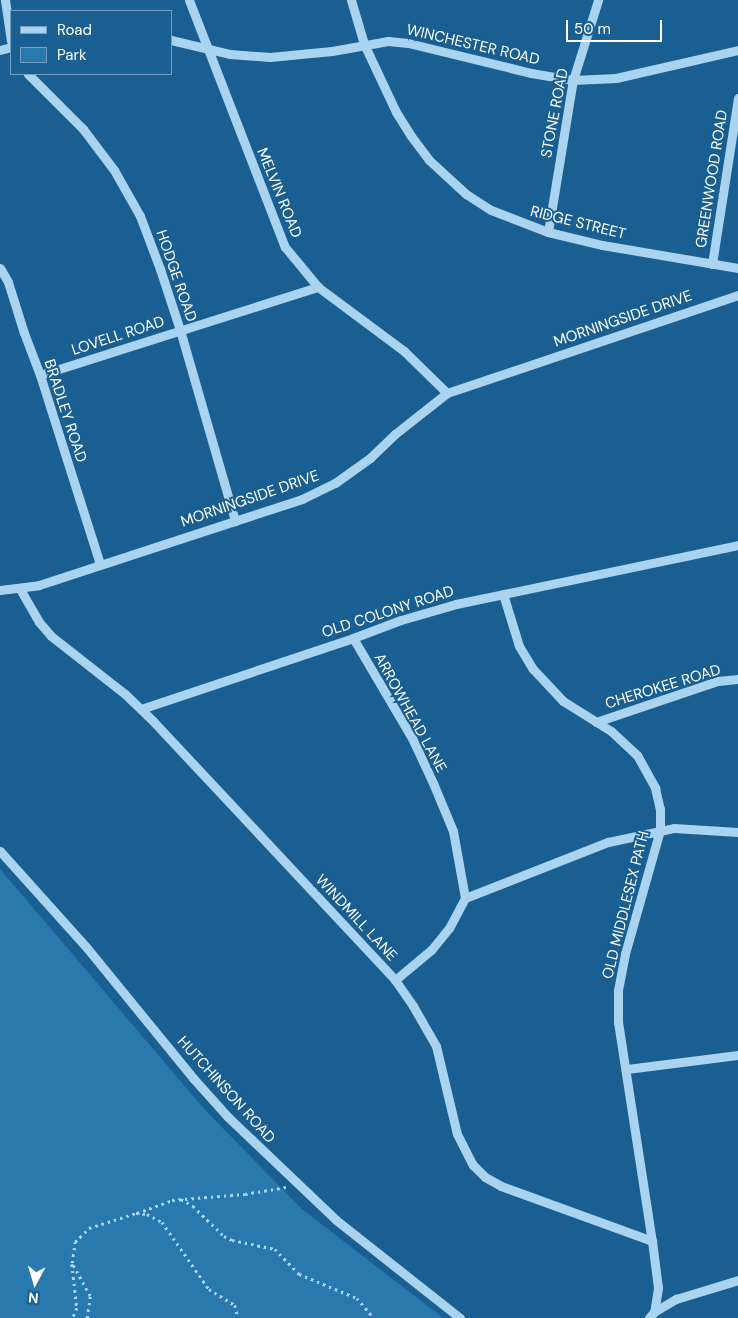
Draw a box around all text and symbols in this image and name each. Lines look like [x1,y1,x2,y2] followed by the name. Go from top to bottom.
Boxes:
[10,10,172,75] legend
[568,10,664,42] scale bar
[574,19,611,39] text: 50 m
[57,20,92,40] text: Road
[405,21,541,69] street label: WINCHESTER ROAD
[57,45,87,65] text: Park
[538,67,572,159] street label: STONE ROAD
[692,109,732,249] street label: GREENWOOD ROAD
[253,146,305,240] street label: MELVIN ROAD
[528,202,628,244] street label: RIDGE STREET
[152,228,200,324] street label: HODGE ROAD
[552,287,694,351] street label: MORNINGSIDE DRIVE
[69,313,167,359] street label: LOVELL ROAD
[40,357,90,465] street label: BRADLEY ROAD
[179,467,321,531] street label: MORNINGSIDE DRIVE
[320,582,456,642] street label: OLD COLONY ROAD
[370,650,450,776] street label: ARROWHEAD LANE
[603,661,723,713] street label: CHEROKEE ROAD
[599,829,653,981] street label: OLD MIDDLESEX PATH
[311,871,401,965] street label: WINDMILL LANE
[173,1033,279,1147] street label: HUTCHINSON ROAD
[10,1258,60,1308] north arrow
[27,1288,39,1307] text: N

